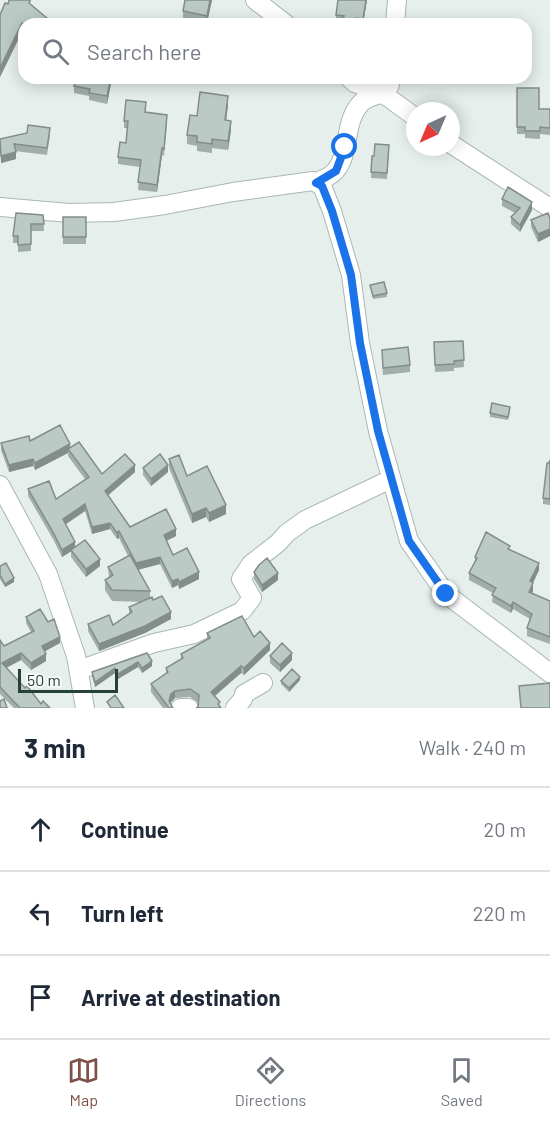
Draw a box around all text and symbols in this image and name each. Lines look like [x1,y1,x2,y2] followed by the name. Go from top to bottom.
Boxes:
[18,18,532,84] search box
[39,35,72,68] icon: search
[87,38,201,64] text: Search here
[406,102,460,156] north arrow
[331,133,357,159] route start
[432,580,458,606] route end
[18,666,118,694] scale bar
[27,670,61,689] text: 50 m
[24,732,86,763] text: 3 min
[419,735,526,759] text: Walk · 240 m
[24,813,57,846] icon: ahead
[81,816,169,842] text: Continue
[483,817,526,841] text: 20 m
[24,897,57,930] icon: left
[81,900,164,926] text: Turn left
[473,901,526,925] text: 220 m
[24,981,57,1014] icon: arrive
[81,984,280,1010] text: Arrive at destination
[67,1054,100,1109] tab: Map
[235,1054,306,1109] tab: Directions
[441,1054,483,1109] tab: Saved

